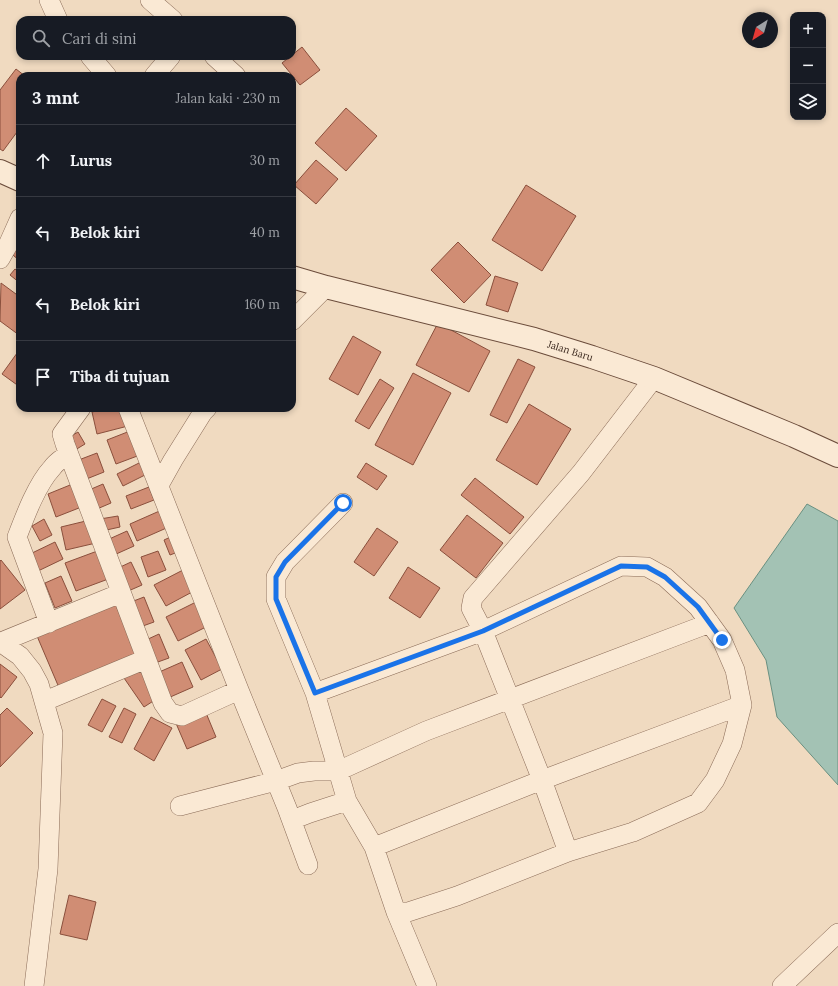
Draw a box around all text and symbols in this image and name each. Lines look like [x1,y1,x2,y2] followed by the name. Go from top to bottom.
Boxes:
[742,12,778,48] north arrow
[790,12,826,120] map controls
[790,12,826,48] button: +
[16,16,296,60] search box
[30,27,52,49] icon: search
[62,29,137,48] text: Cari di sini
[790,48,826,84] button: −
[790,84,826,120] button: layers
[32,87,79,109] text: 3 mnt
[176,90,280,107] text: Jalan kaki · 230 m
[32,150,54,172] icon: ahead
[70,151,112,170] text: Lurus
[250,152,280,169] text: 30 m
[32,222,54,244] icon: left
[70,223,140,242] text: Belok kiri
[250,224,280,241] text: 40 m
[32,294,54,316] icon: left
[70,295,140,314] text: Belok kiri
[245,296,280,313] text: 160 m
[545,337,595,364] street label: Jalan Baru
[32,366,54,388] icon: arrive
[70,367,169,386] text: Tiba di tujuan
[334,494,352,512] route start
[713,631,731,649] route end

